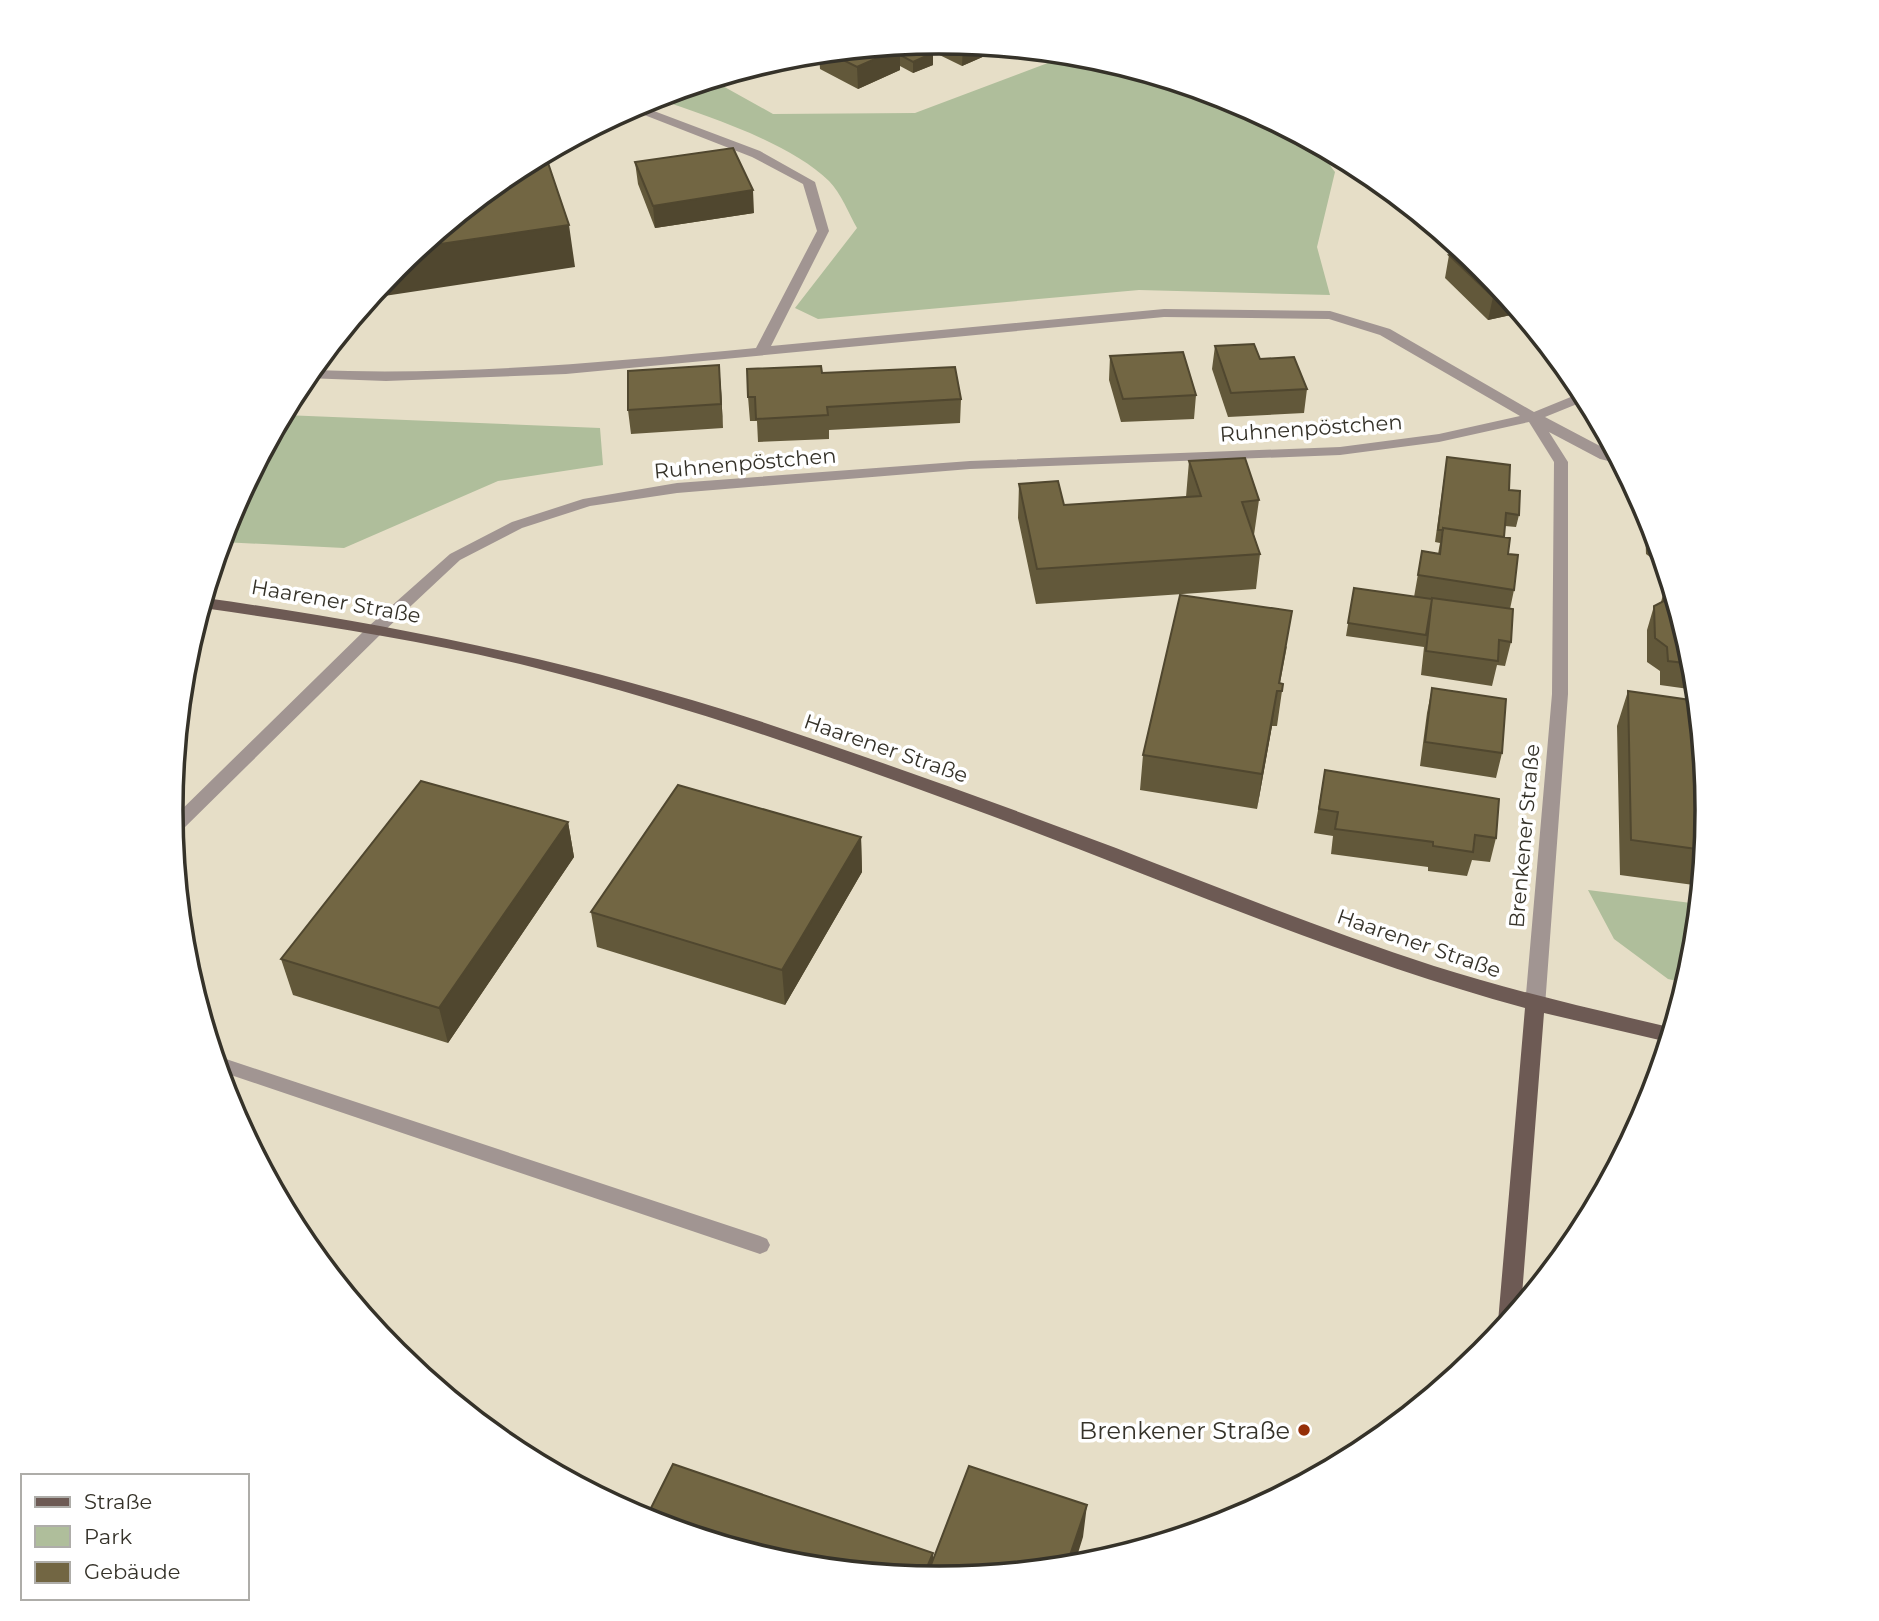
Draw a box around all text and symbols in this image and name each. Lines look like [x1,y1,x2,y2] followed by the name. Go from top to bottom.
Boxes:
[1219,409,1403,447] street label: Ruhnenpöstchen
[653,443,837,483] street label: Ruhnenpöstchen
[249,574,423,628] street label: Haarener Straße
[801,708,971,788] street label: Haarener Straße
[1504,743,1544,929] street label: Brenkener Straße
[1334,903,1504,983] street label: Haarener Straße
[1079,1416,1290,1445] place label: Brenkener Straße
[1296,1422,1312,1438] marker: Brenkener Straße
[21,1474,248,1600] legend
[84,1489,152,1514] text: Straße
[84,1524,132,1549] text: Park
[84,1559,181,1584] text: Gebäude

